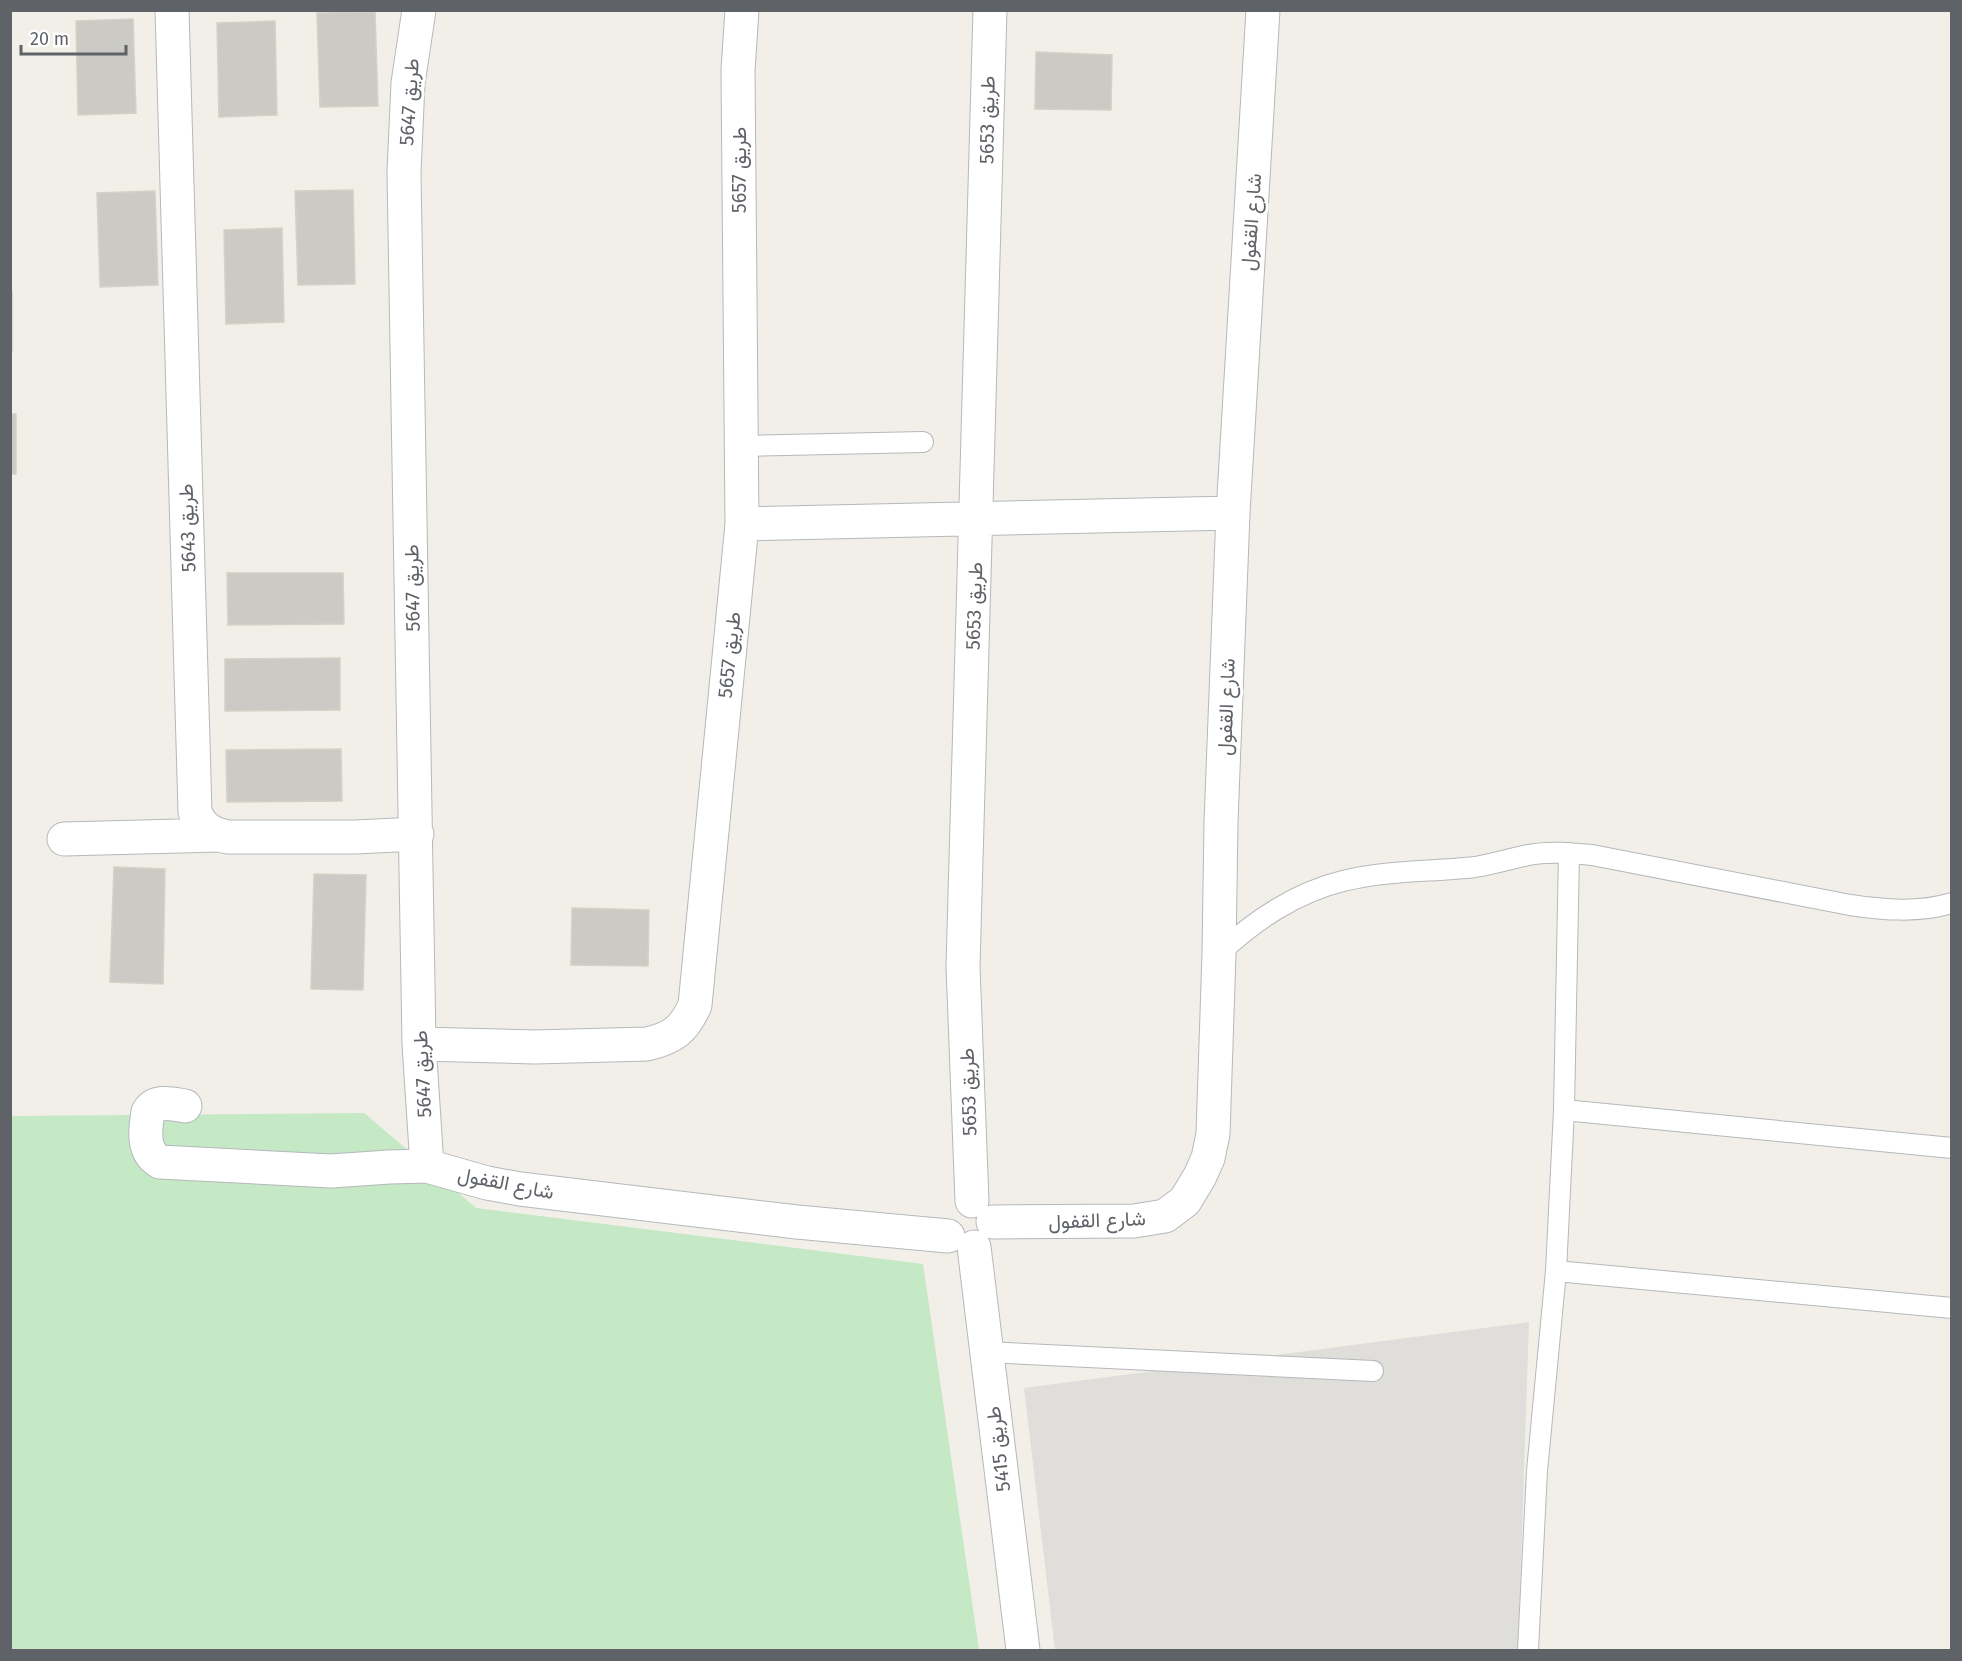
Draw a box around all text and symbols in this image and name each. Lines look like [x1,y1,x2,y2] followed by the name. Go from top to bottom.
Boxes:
[21,18,126,56] scale bar
[30,28,69,50] text: 20 m
[394,58,425,147] street label: طريق 5647
[974,76,1001,164] street label: طريق 5653
[727,127,752,213] street label: طريق 5657
[1236,173,1268,272] street label: شارع القفول
[173,483,202,573] street label: طريق 5643
[399,544,426,632] street label: طريق 5647
[960,562,989,651] street label: طريق 5653
[713,611,746,699] street label: طريق 5657
[1212,658,1242,756] street label: شارع القفول
[408,1030,437,1118] street label: طريق 5647
[954,1047,983,1136] street label: طريق 5653
[455,1162,556,1206] street label: شارع القفول
[1048,1206,1146,1236] street label: شارع القفول
[981,1405,1016,1493] street label: طريق 5415

